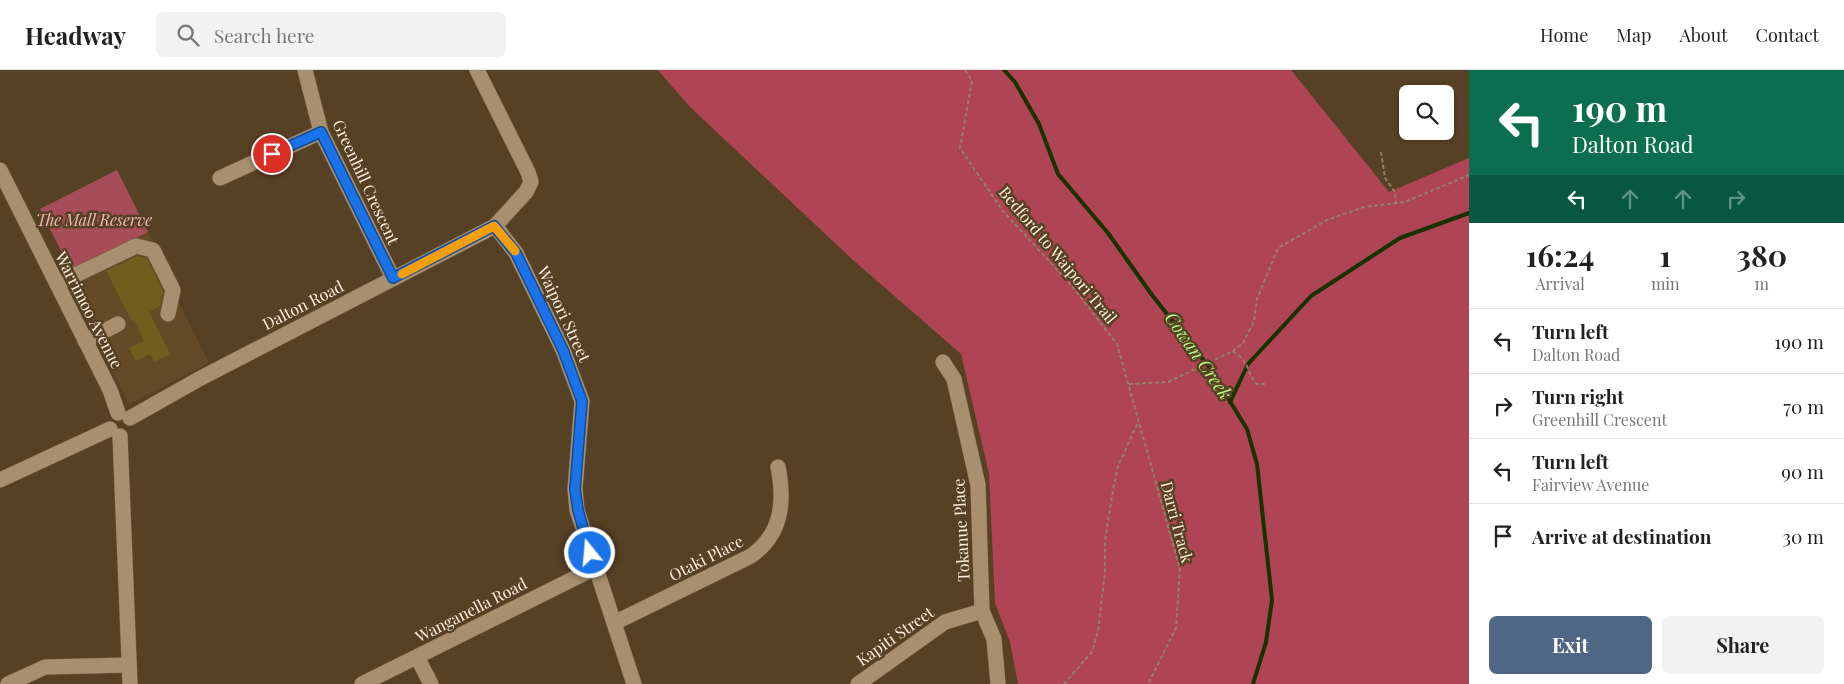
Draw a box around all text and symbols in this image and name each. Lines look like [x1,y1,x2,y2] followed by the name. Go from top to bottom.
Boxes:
[156,12,506,57] search box
[25,19,126,51] text: Headway
[174,21,202,49] icon: search
[214,22,314,48] text: Search here
[1540,23,1588,47] text: Home
[1616,23,1651,47] text: Map
[1679,23,1728,47] text: About
[1756,23,1819,47] text: Contact
[1572,84,1667,131] text: 190 m
[1399,85,1454,140] map controls
[1399,85,1454,140] button: search
[1489,90,1554,155] icon: left
[328,116,405,248] street label: Greenhill Crescent
[1572,129,1694,159] text: Dalton Road
[251,133,293,175] pin
[258,140,286,168] icon: arrive
[995,182,1122,328] street label: Bedford to Waipori Trail
[1563,185,1591,213] icon: left
[1616,185,1644,213] icon: ahead
[1669,185,1697,213] icon: ahead
[1722,185,1750,213] icon: right
[36,209,152,230] park label: The Mall Reserve
[1526,235,1594,275] text: 16:24
[1660,235,1671,275] text: 1
[1736,235,1787,275] text: 380
[50,247,128,372] street label: Warrimoo Avenue
[533,262,596,365] street label: Waipori Street
[1535,273,1585,294] text: Arrival
[1651,273,1680,294] text: min
[1755,273,1769,294] text: m
[259,275,347,334] street label: Dalton Road
[1160,307,1238,404] water label: Cowan Creek
[1532,318,1609,344] text: Turn left
[1489,327,1517,355] icon: left
[1774,328,1824,354] text: 190 m
[1532,344,1620,365] text: Dalton Road
[1532,383,1624,409] text: Turn right
[1489,392,1517,420] icon: right
[1783,393,1824,419] text: 70 m
[1532,409,1667,430] text: Greenhill Crescent
[1532,448,1609,474] text: Turn left
[1489,457,1517,485] icon: left
[1781,458,1824,484] text: 90 m
[1532,474,1649,495] text: Fairview Avenue
[947,478,974,582] street label: Tokanue Place
[1157,479,1198,565] street label: Darri Track
[1489,522,1517,550] icon: arrive
[1532,523,1712,549] text: Arrive at destination
[1782,523,1824,549] text: 30 m
[563,526,615,578] position arrow
[665,530,746,585] street label: Otaki Place
[411,572,530,647] street label: Wanganella Road
[852,601,938,670] street label: Kapiti Street
[1489,616,1652,674] button: Exit
[1662,616,1824,674] button: Share

